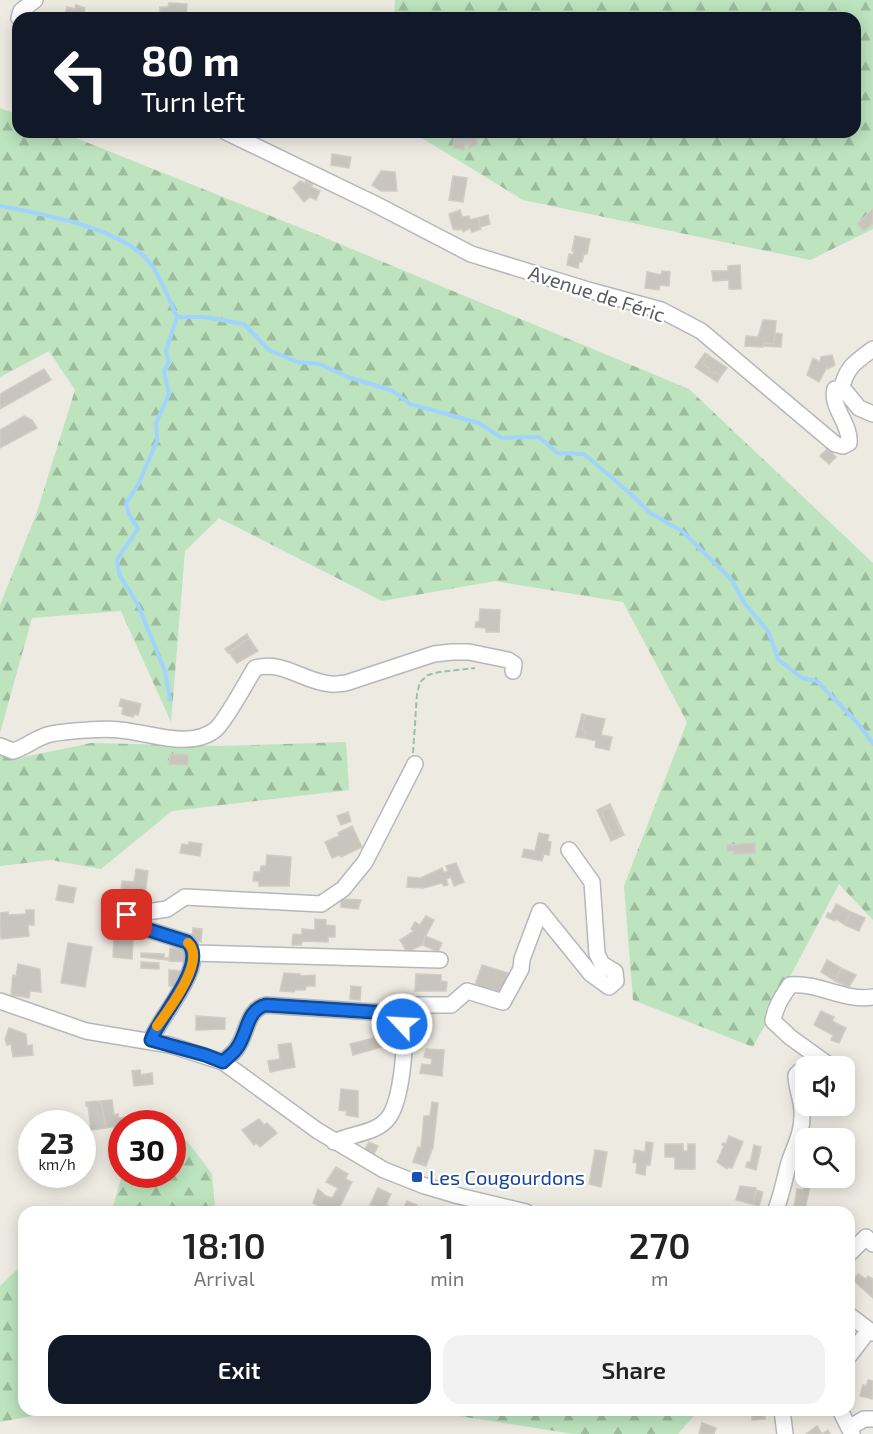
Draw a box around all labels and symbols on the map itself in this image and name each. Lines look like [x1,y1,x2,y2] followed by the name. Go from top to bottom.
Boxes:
[526,260,668,326] street label: Avenue de Féric
[101,889,152,940] pin
[370,992,434,1056] position arrow
[108,1110,186,1188] speed limit sign: 30
[429,1165,585,1189] place label: Les Cougourdons
[410,1170,424,1184] marker: Les Cougourdons

